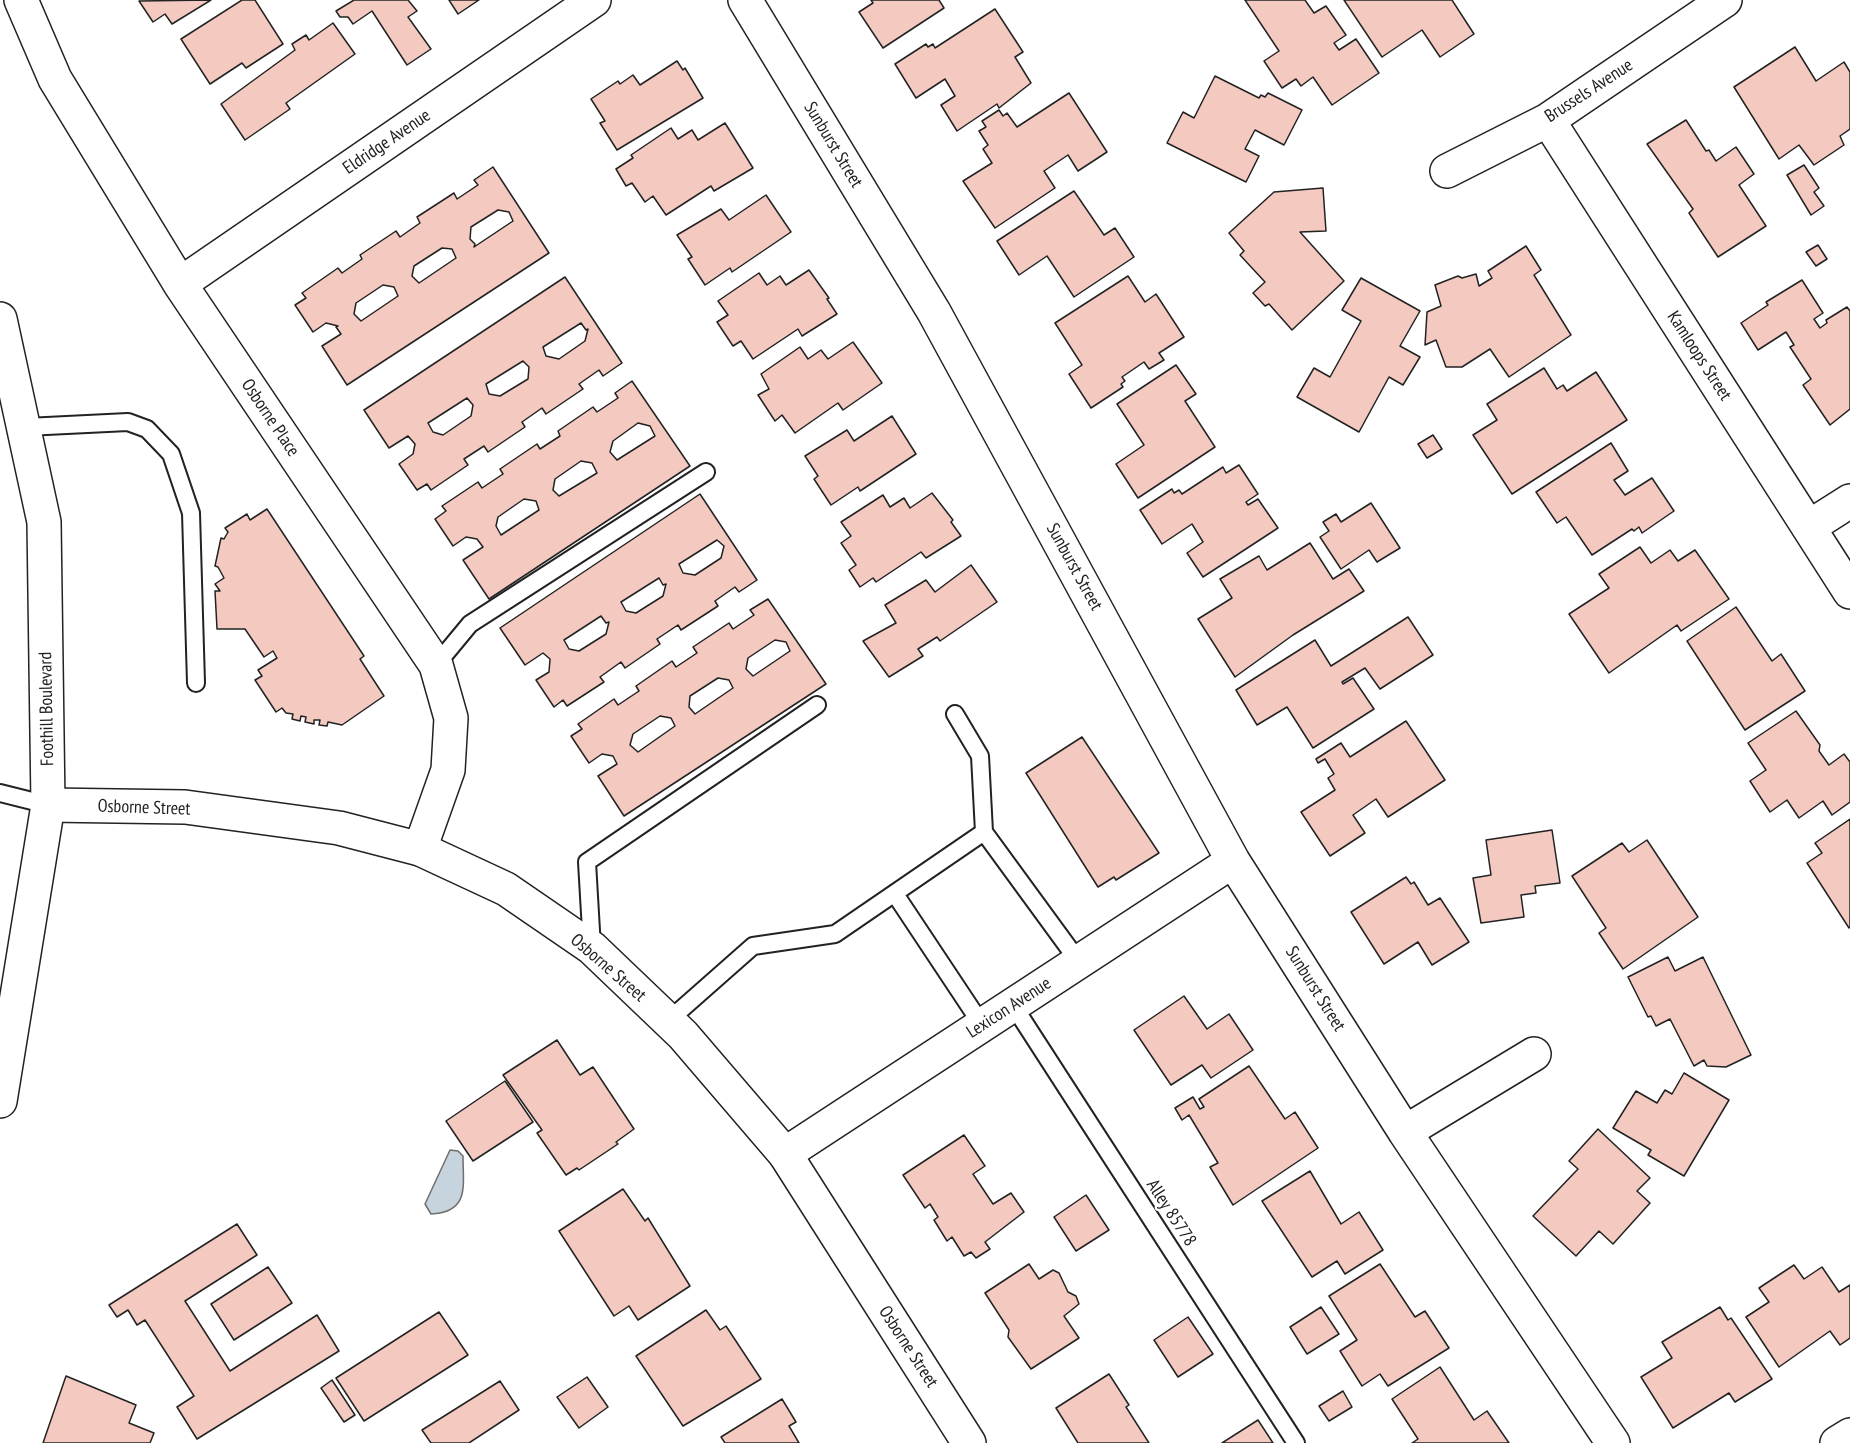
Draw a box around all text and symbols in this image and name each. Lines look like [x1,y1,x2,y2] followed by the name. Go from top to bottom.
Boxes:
[1541,55,1637,127] street label: Brussels Avenue
[799,98,867,192] street label: Sunburst Street
[339,105,435,179] street label: Eldridge Avenue
[1662,307,1736,405] street label: Kamloops Street
[236,375,304,461] street label: Osborne Place
[1041,520,1107,614] street label: Sunburst Street
[35,652,59,766] street label: Foothill Boulevard
[97,796,191,820] street label: Osborne Street
[566,929,650,1007] street label: Osborne Street
[1280,943,1350,1035] street label: Sunburst Street
[963,973,1055,1043] street label: Lexicon Avenue
[1141,1176,1201,1250] street label: Alley 85778
[874,1302,942,1392] street label: Osborne Street

